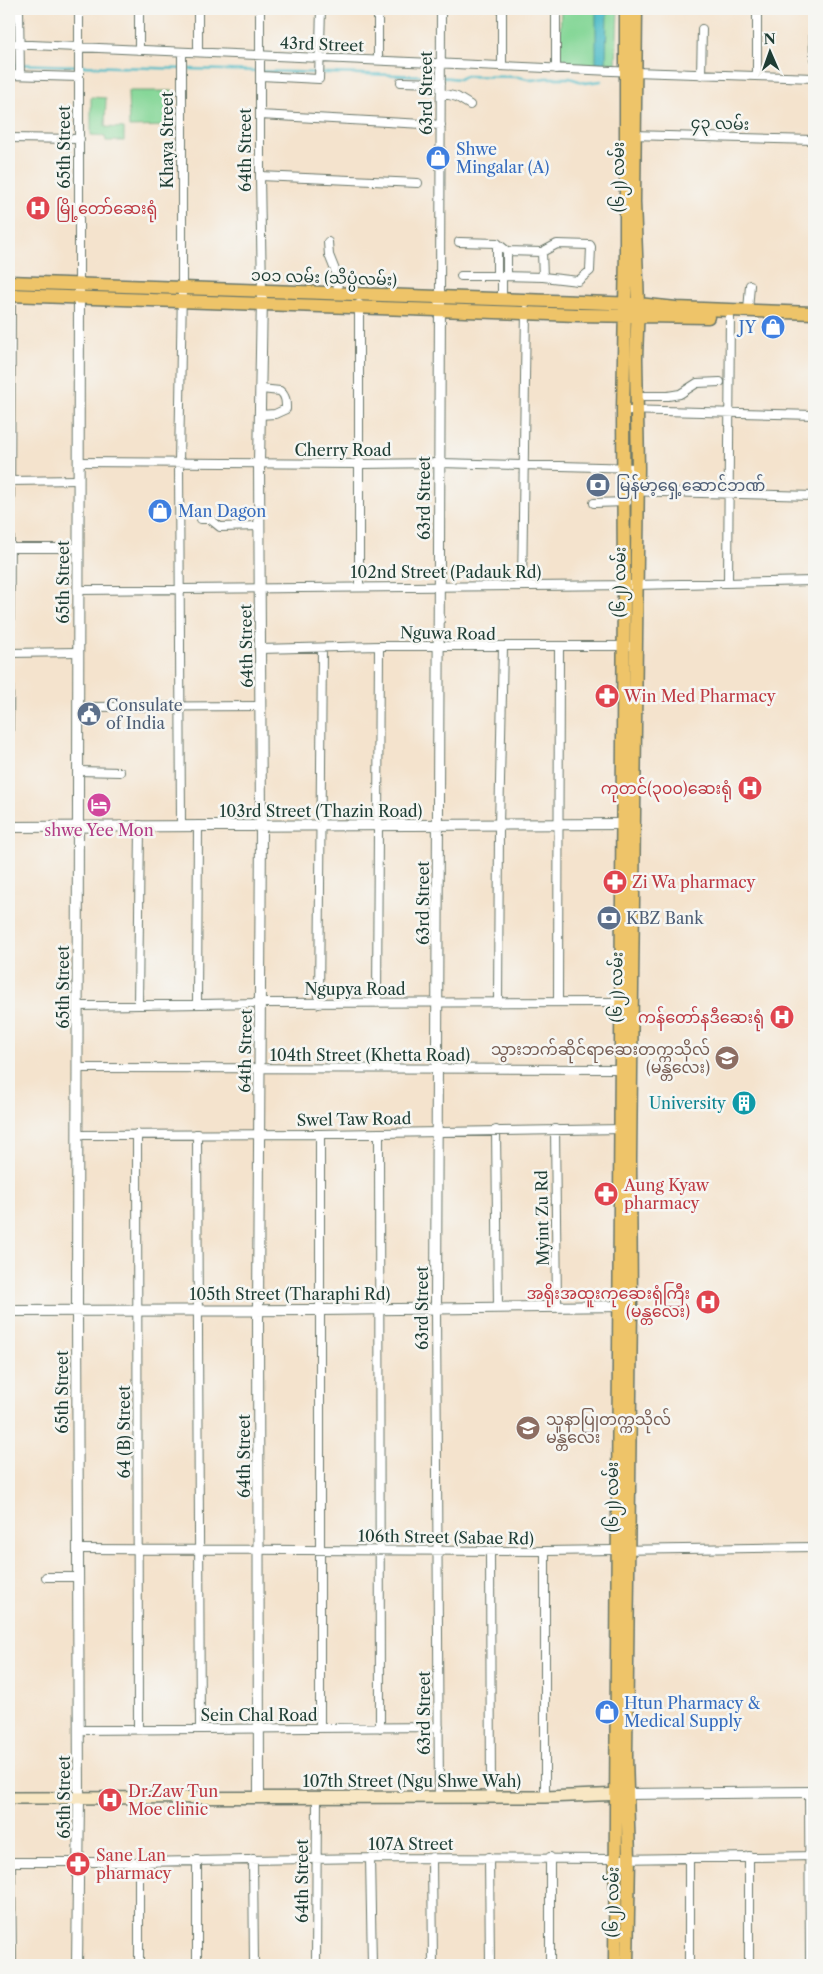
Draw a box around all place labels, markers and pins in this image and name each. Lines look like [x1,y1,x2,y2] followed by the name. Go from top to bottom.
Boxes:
[456,139,549,177] place label: Shwe Mingalar (A)
[425,145,451,171] shop icon: Shwe Mingalar (A)
[25,195,51,221] hospital icon: မြို့တော်ဆေးရုံ
[56,197,157,223] place label: မြို့တော်ဆေးရုံ
[760,314,786,340] shop icon: JY
[736,317,757,337] place label: JY
[585,472,611,498] bank icon: မြန်မာ့ရှေ့ဆောင်ဘဏ်
[616,474,765,500] place label: မြန်မာ့ရှေ့ဆောင်ဘဏ်
[147,498,173,524] shop icon: Man Dagon
[178,501,266,521] place label: Man Dagon
[594,683,620,709] pharmacy icon: Win Med Pharmacy
[623,686,777,706] place label: Win Med Pharmacy
[106,695,183,733] place label: Consulate of India
[76,701,102,727] public building icon: Consulate of India
[737,775,763,801] hospital icon: ကုတင်(၃၀၀)ဆေးရုံ
[601,777,732,803] place label: ကုတင်(၃၀၀)ဆေးရုံ
[86,792,112,818] hotel icon: shwe Yee Mon
[44,820,154,840] place label: shwe Yee Mon
[602,869,628,895] pharmacy icon: Zi Wa pharmacy
[632,872,757,892] place label: Zi Wa pharmacy
[596,905,622,931] bank icon: KBZ Bank
[626,908,704,928] place label: KBZ Bank
[769,1004,795,1030] hospital icon: ကန်တော်နဒီဆေးရုံ
[638,1006,764,1032] place label: ကန်တော်နဒီဆေးရုံ
[491,1038,710,1081] place label: သွားဘက်ဆိုင်ရာဆေးတက္ကသိုလ် (မန္တလေး)
[714,1045,740,1071] school or university icon: သွားဘက်ဆိုင်ရာဆေးတက္ကသိုလ် (မန္တလေး)
[731,1090,757,1116] building icon: University
[649,1093,727,1113] place label: University
[623,1175,710,1213] place label: Aung Kyaw pharmacy
[593,1181,619,1207] pharmacy icon: Aung Kyaw pharmacy
[526,1282,690,1325] place label: အရိုးအထူးကုဆေးရုံကြီး (မန္တလေး)
[695,1289,721,1315] hospital icon: အရိုးအထူးကုဆေးရုံကြီး (မန္တလေး)
[546,1408,671,1451] place label: သူနာပြုတက္ကသိုလ် မန္တလေး
[515,1415,541,1441] school or university icon: သူနာပြုတက္ကသိုလ် မန္တလေး
[624,1693,760,1731] place label: Htun Pharmacy & Medical Supply
[594,1699,620,1725] shop icon: Htun Pharmacy & Medical Supply
[128,1781,218,1819] place label: Dr.Zaw Tun Moe clinic
[97,1787,123,1813] hospital icon: Dr.Zaw Tun Moe clinic
[96,1845,173,1883] place label: Sane Lan pharmacy
[65,1851,91,1877] pharmacy icon: Sane Lan pharmacy

